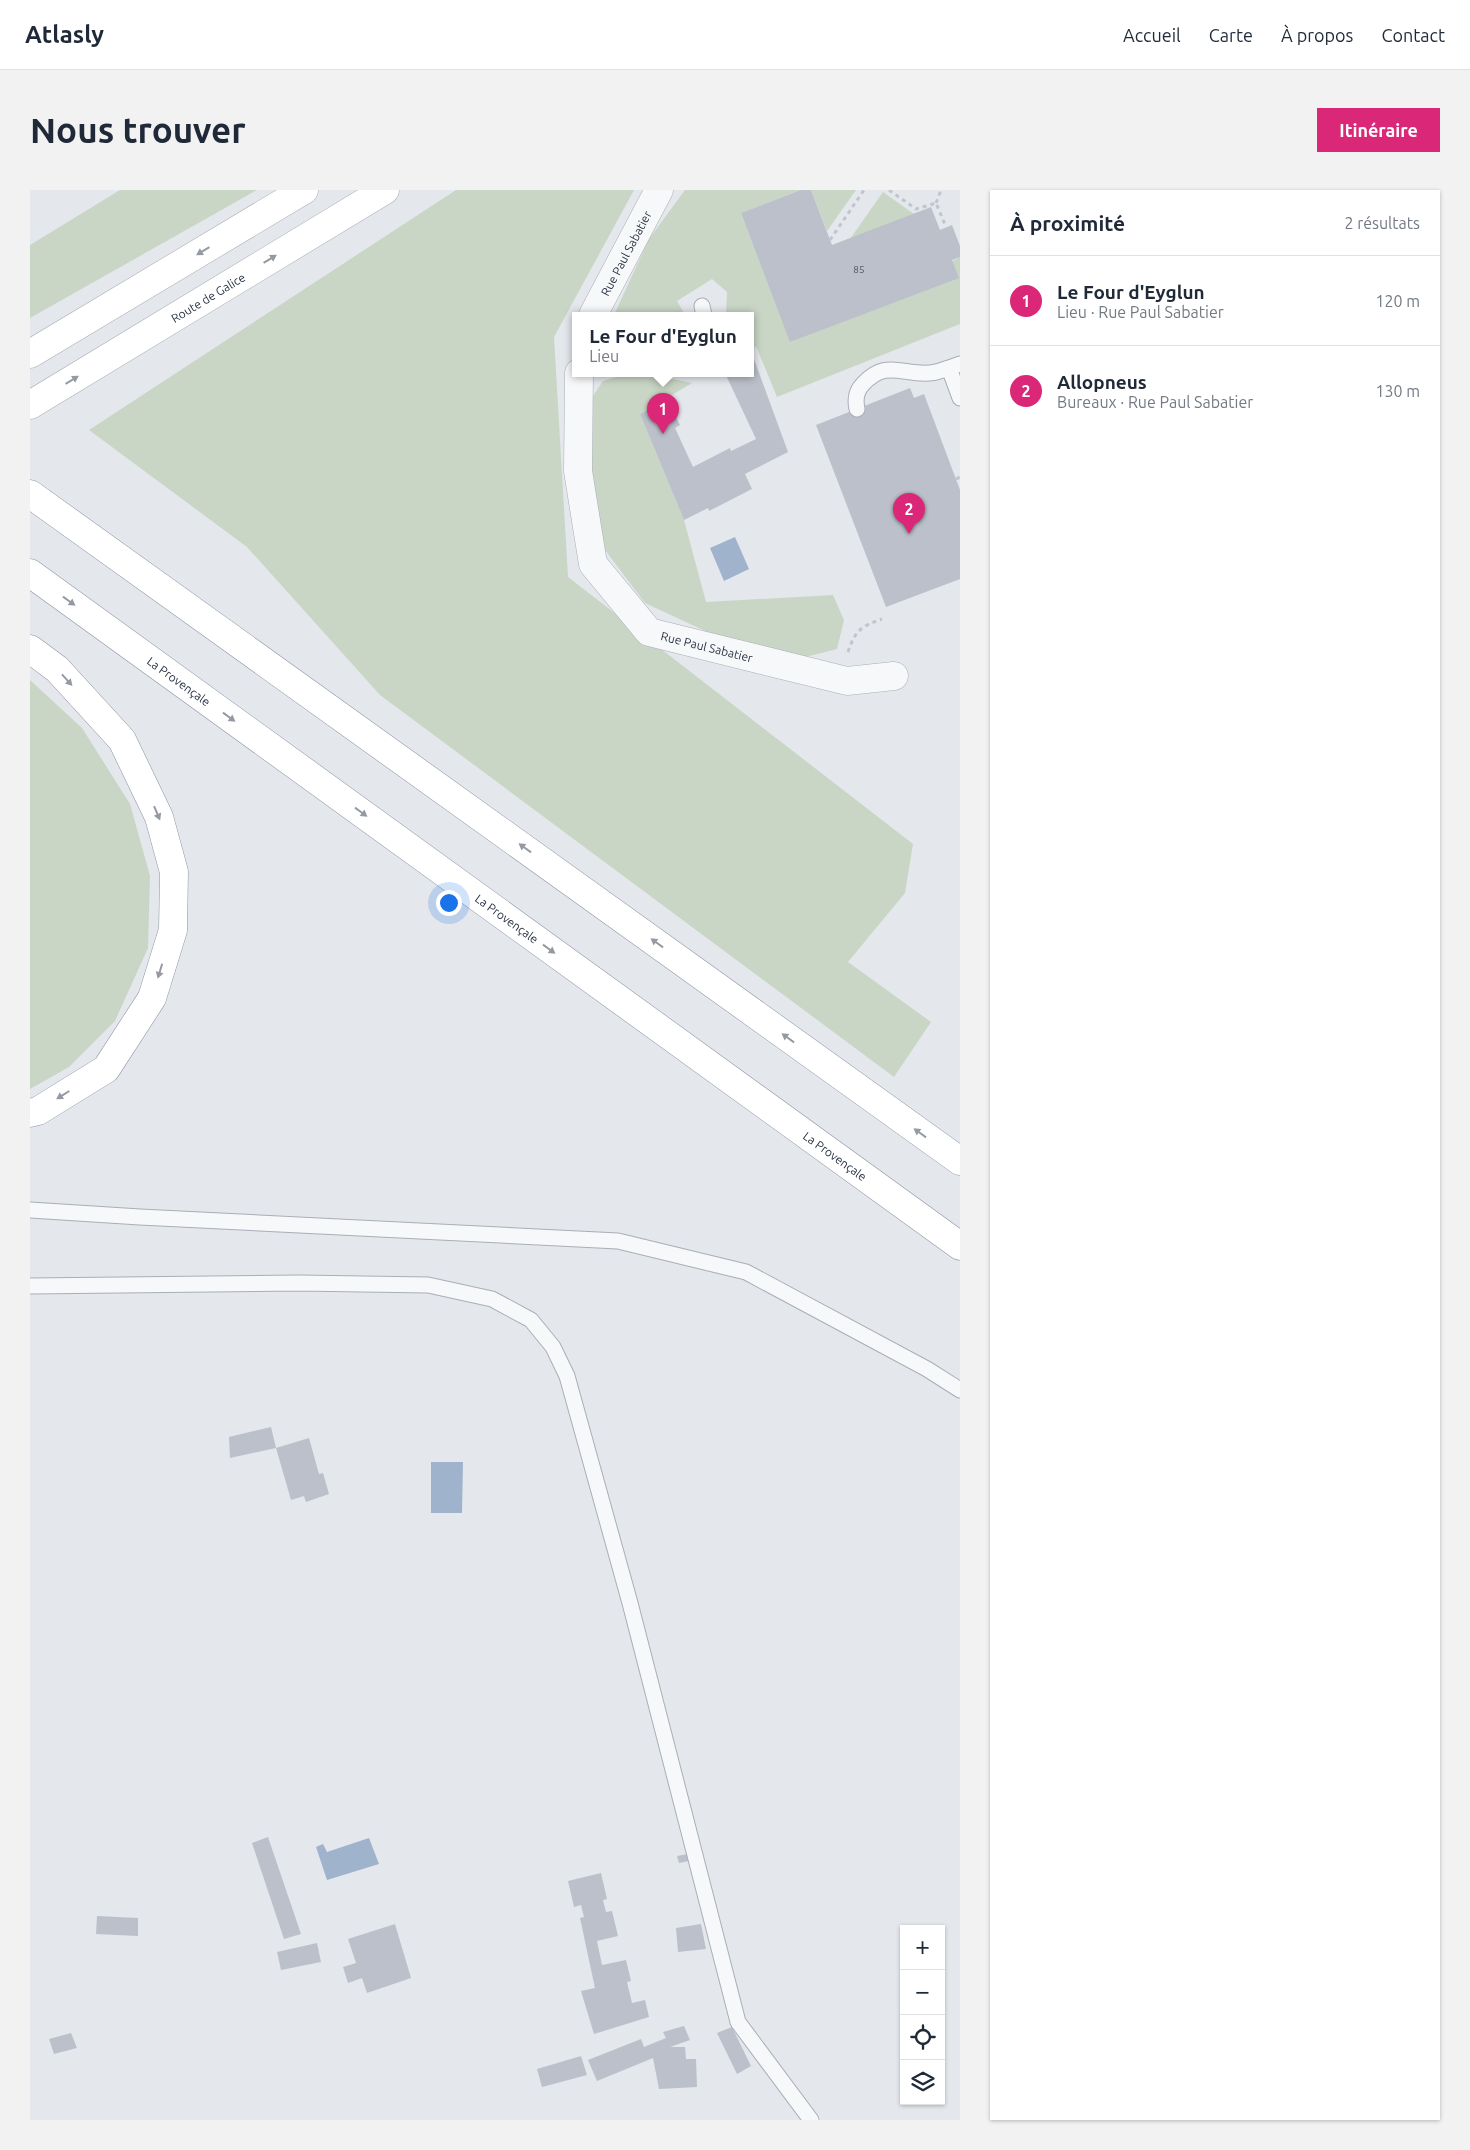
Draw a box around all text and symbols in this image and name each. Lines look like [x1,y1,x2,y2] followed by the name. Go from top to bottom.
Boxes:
[25,21,104,48] text: Atlasly
[1123,25,1181,45] text: Accueil
[1209,25,1253,45] text: Carte
[1281,25,1353,45] text: À propos
[1381,25,1445,45] text: Contact
[1317,108,1440,152] button: Itinéraire
[30,110,246,150] text: Nous trouver
[598,208,654,298] street label: Rue Paul Sabatier
[1010,211,1125,235] text: À proximité
[1344,214,1420,232] text: 2 résultats
[196,247,209,256] one-way arrow
[264,255,277,264] one-way arrow
[853,264,865,275] house number: 85
[169,270,247,325] street label: Route de Galice
[1057,281,1205,303] text: Le Four d'Eyglun
[1021,292,1031,310] text: 1
[1375,292,1420,310] text: 120 m
[1057,303,1224,321] text: Lieu · Rue Paul Sabatier
[572,312,754,377] popup
[589,325,737,347] text: Le Four d'Eyglun
[589,347,619,365] text: Lieu
[1057,371,1147,393] text: Allopneus
[65,375,78,385] one-way arrow
[1021,382,1031,400] text: 2
[1375,382,1420,400] text: 130 m
[647,393,679,434] pin: 1
[1057,393,1253,411] text: Bureaux · Rue Paul Sabatier
[893,493,925,534] pin: 2
[63,596,76,606] one-way arrow
[660,629,755,664] street label: Rue Paul Sabatier
[145,654,213,708] street label: La Provençale
[61,674,73,686] one-way arrow
[223,712,236,722] one-way arrow
[153,806,161,821] one-way arrow
[354,807,367,818] one-way arrow
[518,843,531,853] one-way arrow
[436,890,462,916] your location
[473,891,541,945] street label: La Provençale
[650,938,663,948] one-way arrow
[543,944,556,954] one-way arrow
[156,964,164,979] one-way arrow
[782,1033,795,1043] one-way arrow
[57,1091,70,1100] one-way arrow
[914,1128,927,1138] one-way arrow
[801,1129,869,1183] street label: La Provençale
[900,1925,945,2105] map controls
[900,1925,945,1970] button: +
[900,1970,945,2015] button: −
[900,2015,945,2060] button: locate
[900,2060,945,2105] button: layers

